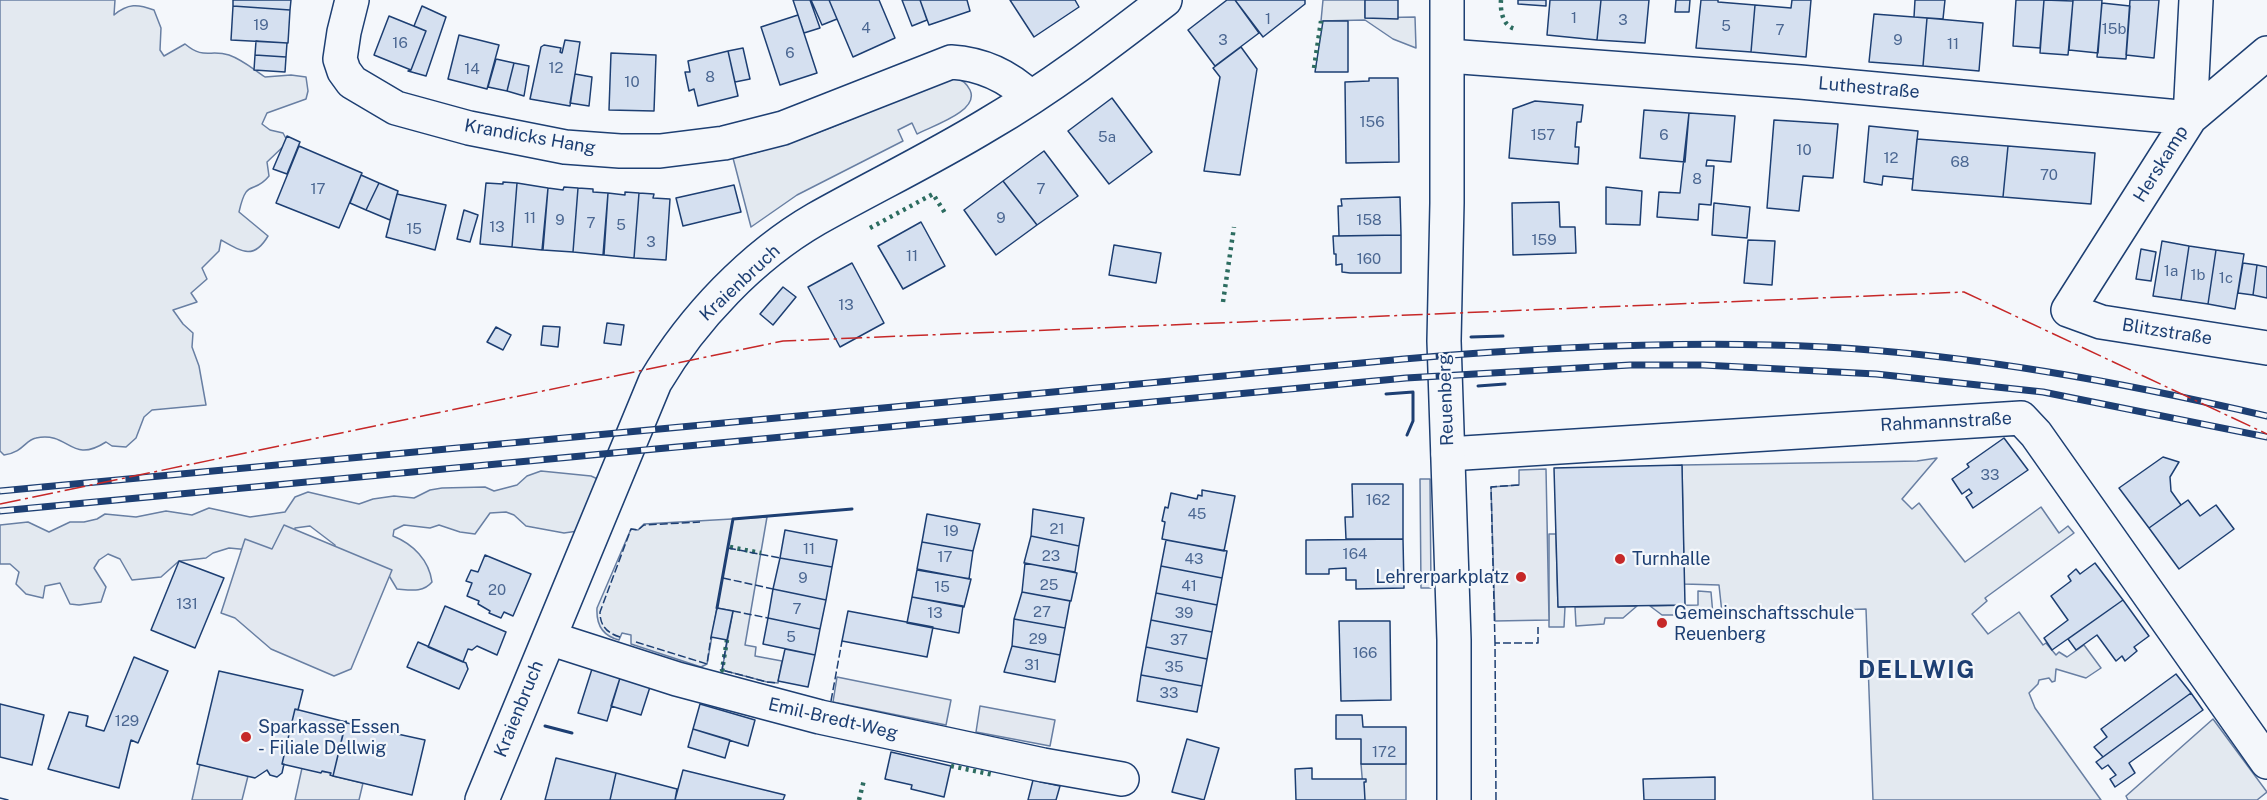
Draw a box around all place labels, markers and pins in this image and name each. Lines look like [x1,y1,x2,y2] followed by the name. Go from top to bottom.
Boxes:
[1632,548,1710,570] place label: Turnhalle
[1613,552,1627,566] marker: Turnhalle
[1375,566,1509,588] place label: Lehrerparkplatz
[1514,570,1528,584] marker: Lehrerparkplatz
[1674,602,1854,644] place label: Gemeinschaftsschule Reuenberg
[1655,616,1669,630] marker: Gemeinschaftsschule Reuenberg
[258,716,400,758] place label: Sparkasse Essen - Filiale Dellwig
[239,730,253,744] marker: Sparkasse Essen - Filiale Dellwig

